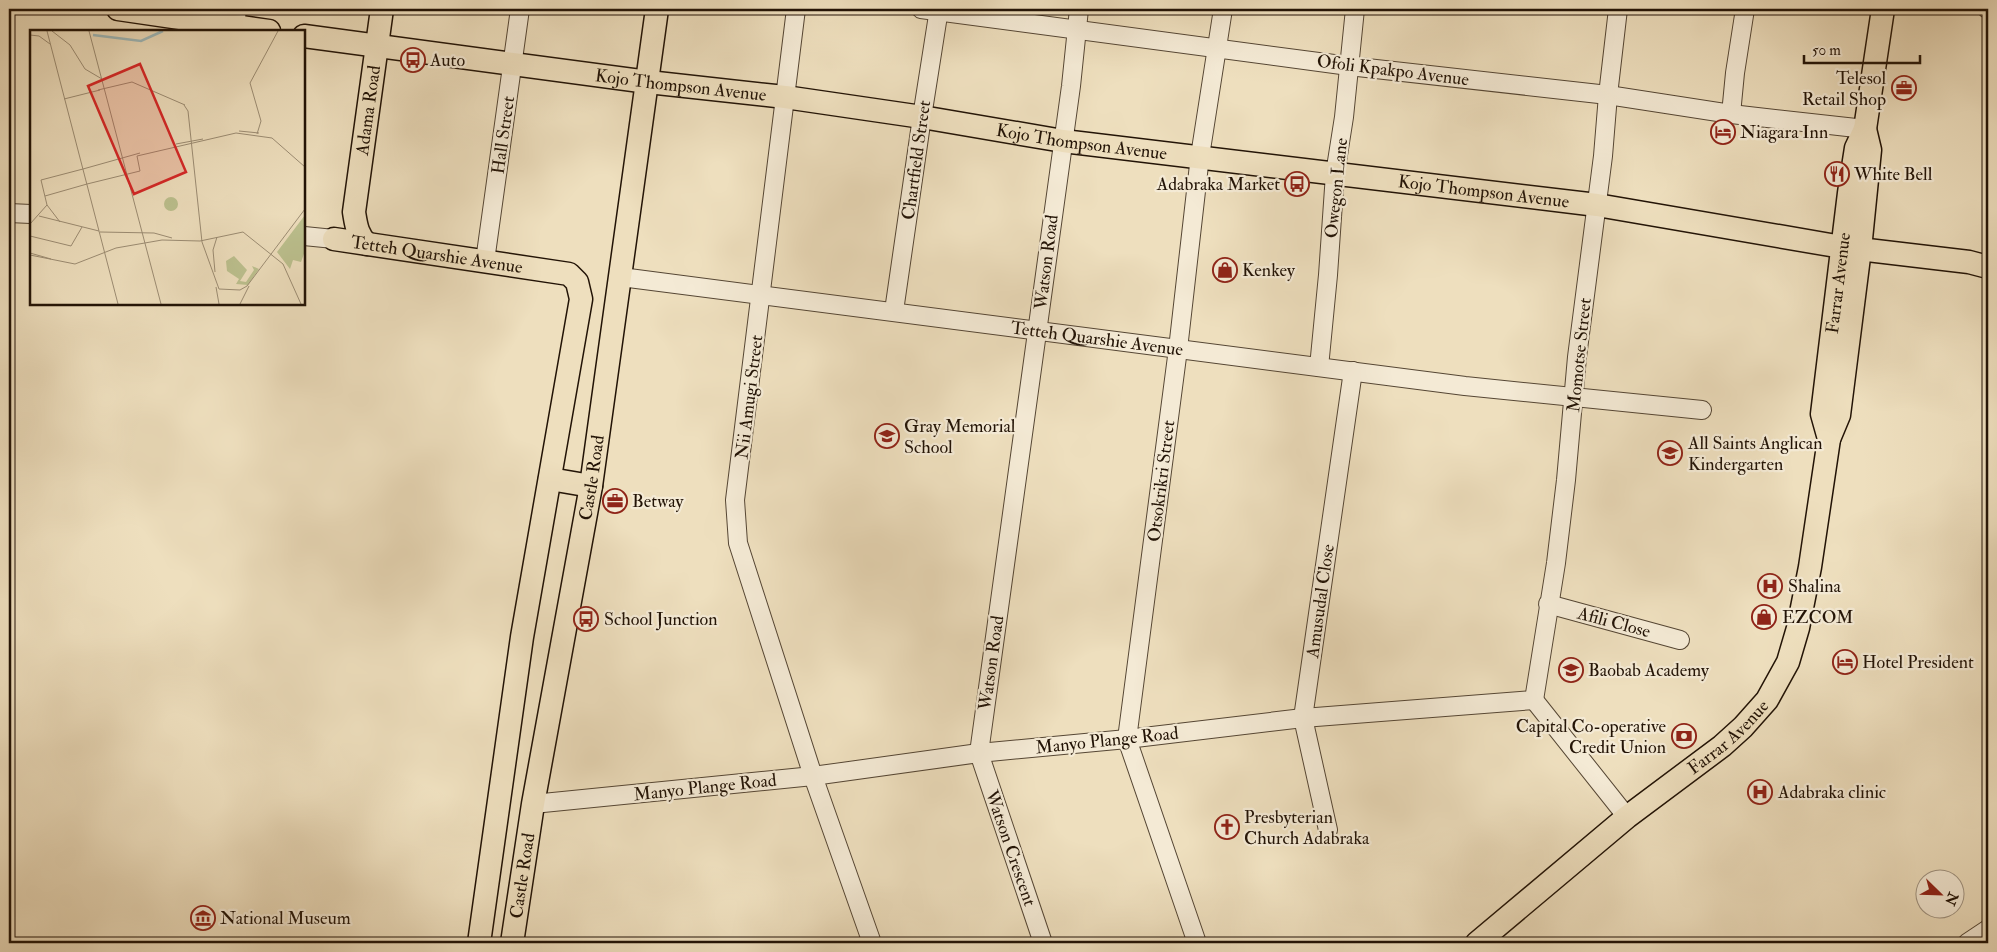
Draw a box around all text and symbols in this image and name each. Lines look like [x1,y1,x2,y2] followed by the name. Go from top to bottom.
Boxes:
[30,30,305,305] inset map
[1804,32,1921,64] scale bar
[1812,41,1841,60] text: 50 m
[400,47,426,73] bus stop icon: Auto
[429,49,465,72] place label: Auto
[1315,50,1471,91] street label: Ofoli Kpakpo Avenue
[351,64,386,158] street label: Adama Road
[594,64,768,107] street label: Kojo Thompson Avenue
[1802,67,1886,111] place label: Telesol Retail Shop
[1891,75,1917,101] office icon: Telesol Retail Shop
[487,94,520,176] street label: Hall Street
[897,99,936,221] street label: Chartfield Street
[994,119,1169,165] street label: Kojo Thompson Avenue
[1710,119,1736,145] hotel icon: Niagara Inn
[1740,121,1828,144] place label: Niagara Inn
[1320,136,1353,239] street label: Owegon Lane
[1824,161,1850,187] restaurant icon: White Bell
[1853,163,1933,186] place label: White Bell
[1397,170,1571,214] street label: Kojo Thompson Avenue
[1284,171,1310,197] bus stop icon: Adabraka Market
[1156,173,1280,196] place label: Adabraka Market
[1029,213,1064,312] street label: Watson Road
[349,231,525,279] street label: Tetteh Quarshie Avenue
[1821,231,1856,335] street label: Farrar Avenue
[1212,257,1238,283] shop icon: Kenkey
[1242,259,1296,282] place label: Kenkey
[1562,297,1597,413] street label: Momotse Street
[1009,316,1185,362] street label: Tetteh Quarshie Avenue
[730,334,769,460] street label: Nii Amugi Street
[904,415,1016,459] place label: Gray Memorial School
[1143,419,1180,543] street label: Otsokrikri Street
[874,423,900,449] school or university icon: Gray Memorial School
[1687,432,1822,476] place label: All Saints Anglican Kindergarten
[574,434,610,522] street label: Castle Road
[1657,440,1683,466] school or university icon: All Saints Anglican Kindergarten
[602,488,628,514] office icon: Betway
[632,490,684,513] place label: Betway
[1301,542,1340,660] street label: Amusudal Close
[1757,573,1783,599] hospital icon: Shalina
[1788,575,1842,598] place label: Shalina
[1574,601,1653,643] street label: Afili Close
[1751,604,1777,630] shop icon: EZCOM
[573,606,599,632] bus stop icon: School Junction
[1782,606,1854,629] place label: EZCOM
[604,608,718,631] place label: School Junction
[973,614,1010,713] street label: Watson Road
[1832,649,1858,675] hotel icon: Hotel President
[1862,651,1974,674] place label: Hotel President
[1558,657,1584,683] school or university icon: Baobab Academy
[1588,659,1710,682] place label: Baobab Academy
[1683,695,1774,780] street label: Farrar Avenue
[1516,715,1666,759] place label: Capital Co-operative Credit Union
[1034,722,1180,759] street label: Manyo Plange Road
[1671,723,1697,749] bank icon: Capital Co-operative Credit Union
[632,769,778,806] street label: Manyo Plange Road
[1747,779,1773,805] hospital icon: Adabraka clinic
[1777,781,1886,804] place label: Adabraka clinic
[980,786,1041,909] street label: Watson Crescent
[1244,806,1370,850] place label: Presbyterian Church Adabraka
[1214,814,1240,840] church icon: Presbyterian Church Adabraka
[505,831,540,920] street label: Castle Road
[1914,870,1964,920] north arrow
[1941,889,1962,908] text: N
[190,905,216,931] museum icon: National Museum
[220,907,351,930] place label: National Museum

